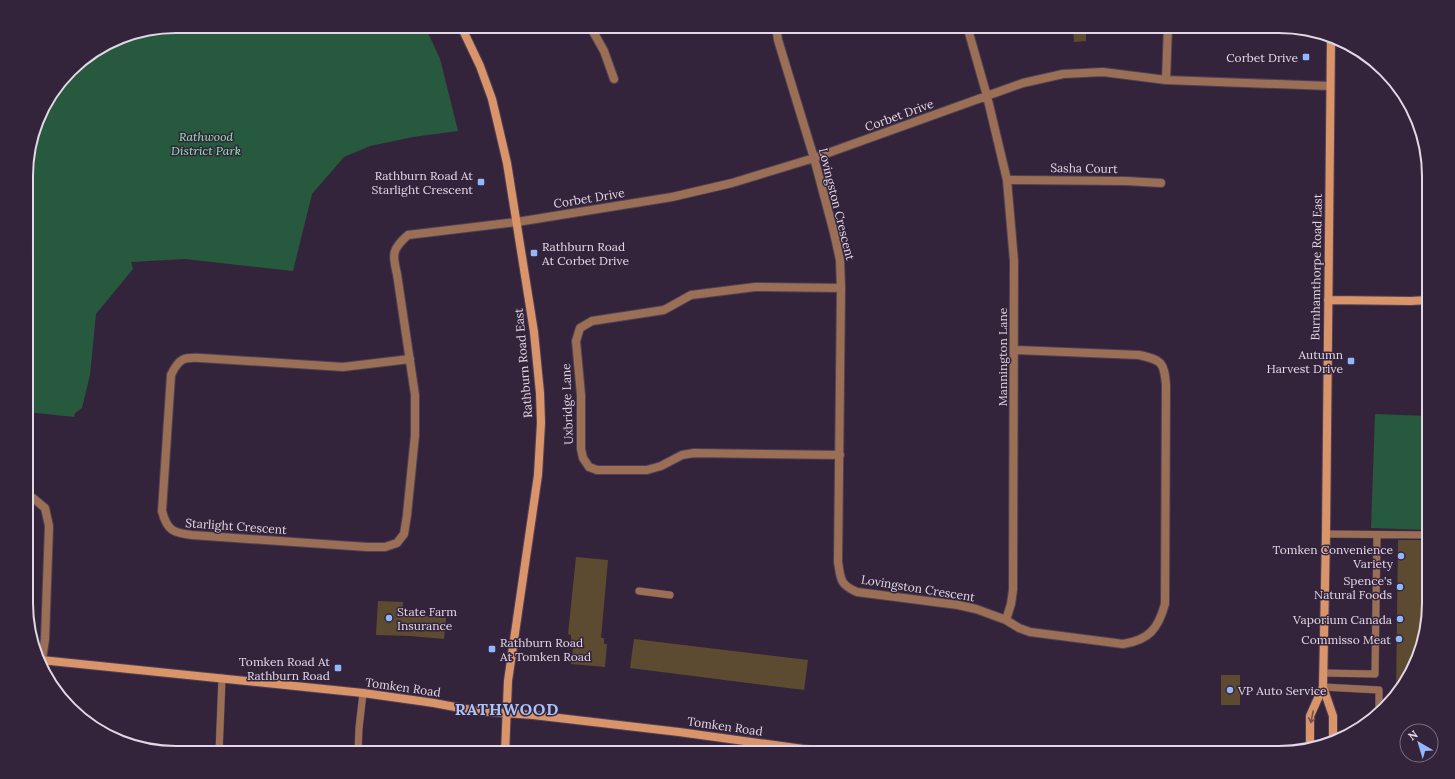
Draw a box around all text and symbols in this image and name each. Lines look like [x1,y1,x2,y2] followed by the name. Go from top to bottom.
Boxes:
[1226,50,1298,65] place label: Corbet Drive
[1301,52,1311,62] marker: Corbet Drive
[863,96,936,134] street label: Corbet Drive
[171,129,241,158] park label: Rathwood District Park
[816,146,858,262] street label: Lovingston Crescent
[1050,160,1118,176] street label: Sasha Court
[372,168,473,197] place label: Rathburn Road At Starlight Crescent
[476,177,486,187] marker: Rathburn Road At Starlight Crescent
[552,185,626,211] street label: Corbet Drive
[1307,193,1325,340] street label: Burnhamthorpe Road East
[541,239,629,268] place label: Rathburn Road At Corbet Drive
[529,248,539,258] marker: Rathburn Road At Corbet Drive
[511,307,535,419] street label: Rathburn Road East
[995,307,1010,406] street label: Mannington Lane
[1266,347,1343,376] place label: Autumn Harvest Drive
[1346,356,1356,366] marker: Autumn Harvest Drive
[558,363,576,445] street label: Uxbridge Lane
[185,515,287,537] street label: Starlight Crescent
[1273,542,1394,571] place label: Tomken Convenience Variety
[1396,551,1406,561] marker: Tomken Convenience Variety
[860,572,976,604] street label: Lovingston Crescent
[1314,573,1392,602] place label: Spence's Natural Foods
[1395,582,1405,592] marker: Spence's Natural Foods
[397,604,457,633] place label: State Farm Insurance
[1292,612,1392,627] place label: Vaporium Canada
[384,613,394,623] marker: State Farm Insurance
[1395,614,1405,624] marker: Vaporium Canada
[1301,632,1391,647] place label: Commisso Meat
[1394,634,1404,644] marker: Commisso Meat
[499,635,591,664] place label: Rathburn Road At Tomken Road
[487,644,497,654] marker: Rathburn Road At Tomken Road
[239,654,330,683] place label: Tomken Road At Rathburn Road
[333,663,343,673] marker: Tomken Road At Rathburn Road
[364,674,442,700] street label: Tomken Road
[1237,683,1327,698] place label: VP Auto Service
[1225,685,1235,695] marker: VP Auto Service
[455,699,559,719] district label: RATHWOOD
[1307,710,1315,723] one-way arrow
[686,713,764,739] street label: Tomken Road
[1399,723,1439,763] north arrow
[1405,727,1421,743] text: N

